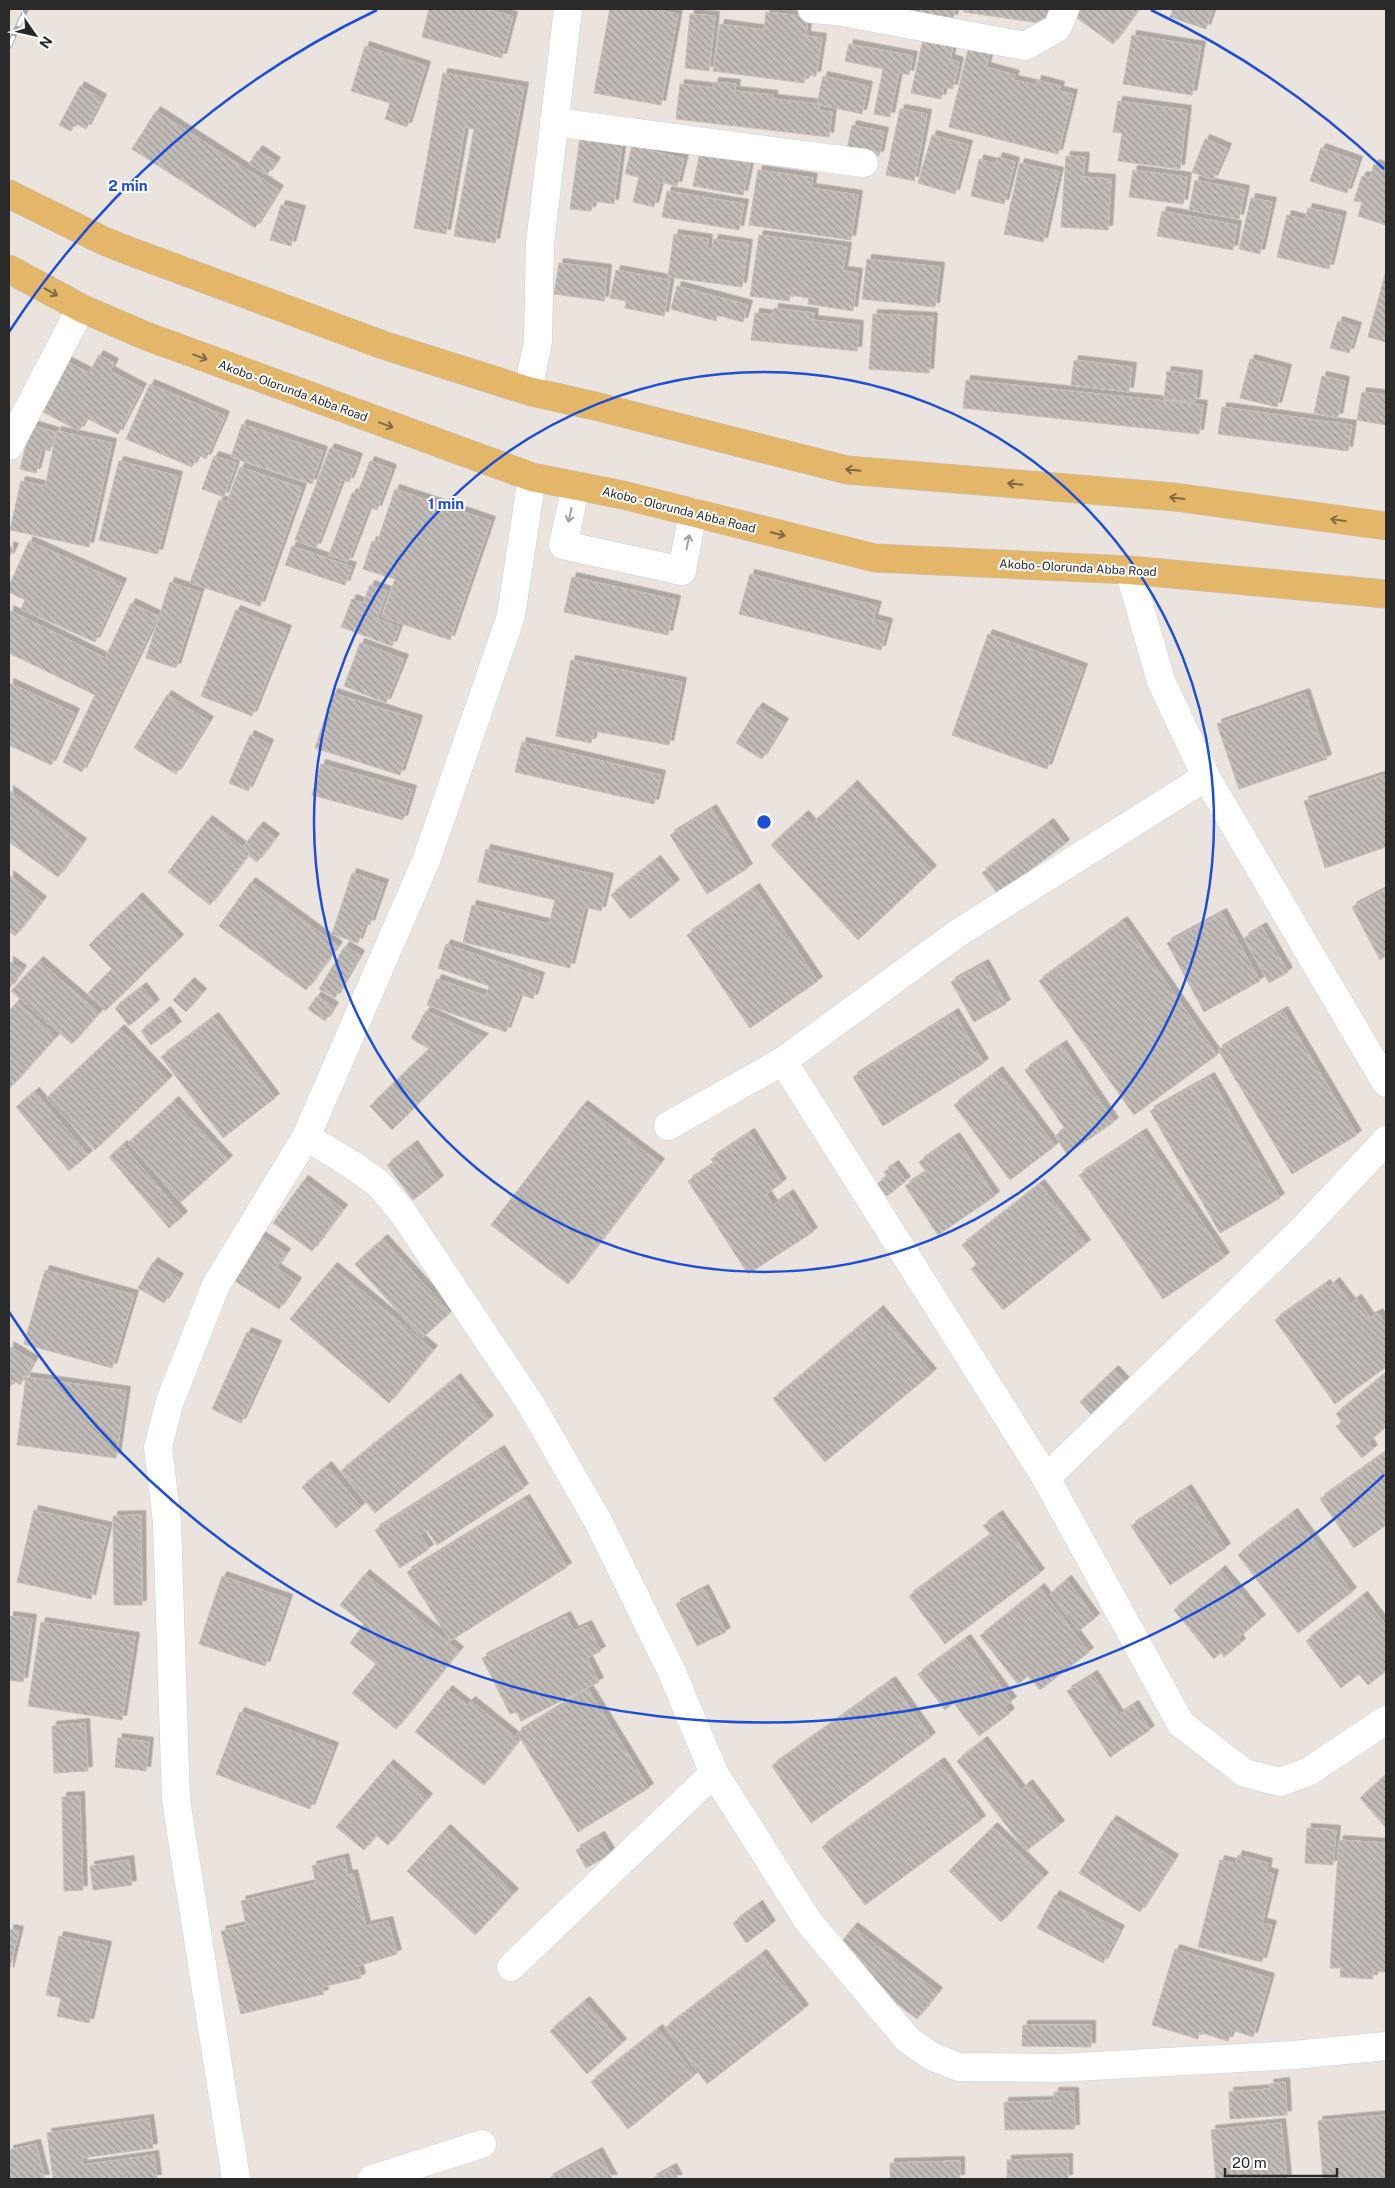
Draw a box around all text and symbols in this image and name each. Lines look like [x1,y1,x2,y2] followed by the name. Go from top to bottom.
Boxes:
[10,10,60,60] north arrow
[36,33,55,51] text: N
[108,177,148,194] text: 2 min
[44,287,59,297] one-way arrow
[192,353,207,362] one-way arrow
[217,357,369,425] street label: Akobo - Olorunda Abba Road
[377,421,393,430] one-way arrow
[845,465,861,475] one-way arrow
[1007,479,1023,489] one-way arrow
[601,484,757,536] street label: Akobo - Olorunda Abba Road
[1169,493,1185,503] one-way arrow
[428,495,464,512] text: 1 min
[565,507,574,523] one-way arrow
[1330,514,1346,524] one-way arrow
[769,530,785,539] one-way arrow
[683,534,693,550] one-way arrow
[999,557,1157,579] street label: Akobo - Olorunda Abba Road
[755,813,773,831] centre of rings
[1225,2146,1338,2178] scale bar
[1232,2154,1267,2171] text: 20 m

